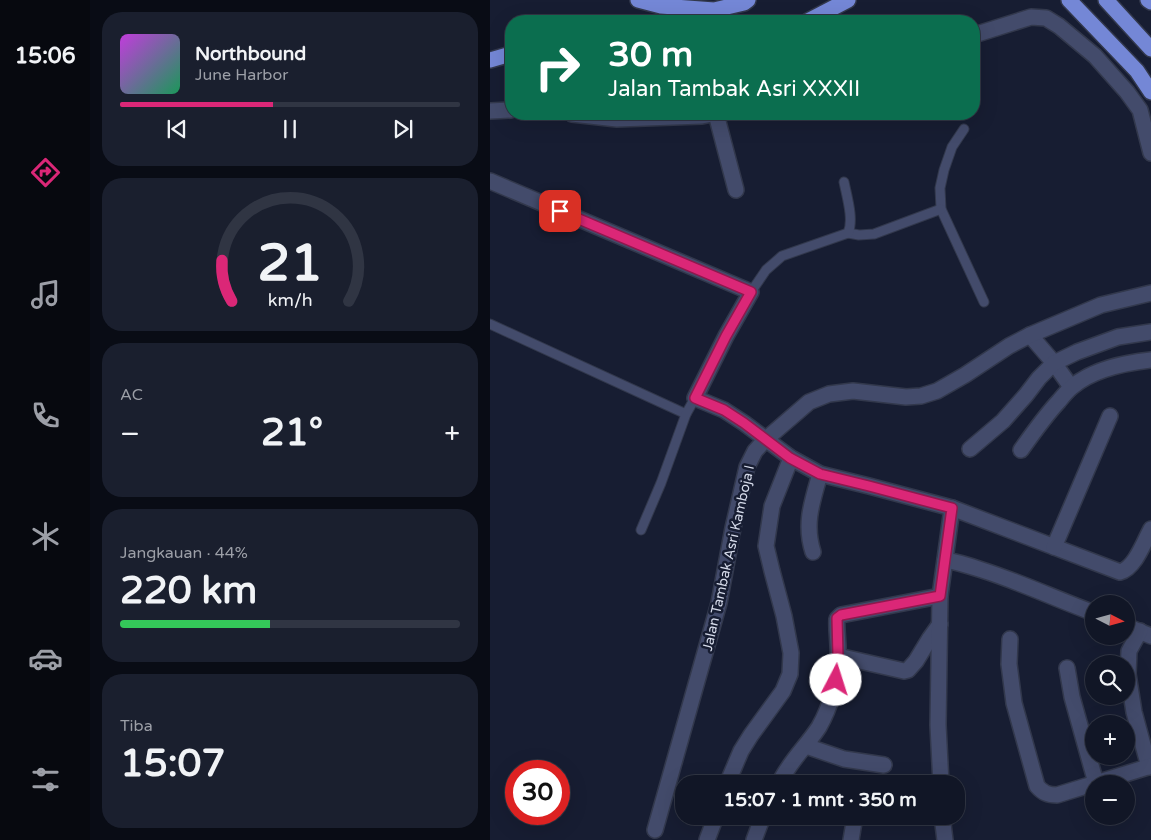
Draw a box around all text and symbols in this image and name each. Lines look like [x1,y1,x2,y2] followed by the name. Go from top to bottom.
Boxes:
[608,34,693,76] text: 30 m
[525,35,590,100] icon: right
[15,43,75,69] text: 15:06
[195,43,306,65] text: Northbound
[195,65,288,85] text: June Harbor
[608,76,860,102] text: Jalan Tambak Asri XXXII
[163,115,191,143] icon: previous
[276,115,304,143] icon: pause
[389,115,417,143] icon: next
[28,155,63,190] icon: directions
[539,190,581,232] pin
[546,197,574,225] icon: arrive
[257,232,323,295] text: 21
[28,277,63,312] icon: music
[268,290,312,311] text: km/h
[120,385,143,405] text: AC
[28,398,63,433] icon: phone
[261,410,323,456] text: 21°
[120,417,140,451] text: −
[444,417,460,451] text: +
[699,464,758,653] street label: Jalan Tambak Asri Kamboja I
[28,519,63,554] icon: climate
[120,543,248,563] text: Jangkauan · 44%
[120,568,257,614] text: 220 km
[1085,595,1135,645] north arrow
[1085,595,1135,825] map controls
[28,641,63,676] icon: car
[809,653,861,705] position arrow
[1085,655,1135,705] button: search
[1085,715,1135,765] button: +
[120,716,153,736] text: Tiba
[120,741,225,787] text: 15:07
[505,760,570,825] speed limit sign: 30
[28,762,63,797] icon: filters
[1085,775,1135,825] button: −
[723,789,917,811] text: 15:07 · 1 mnt · 350 m

